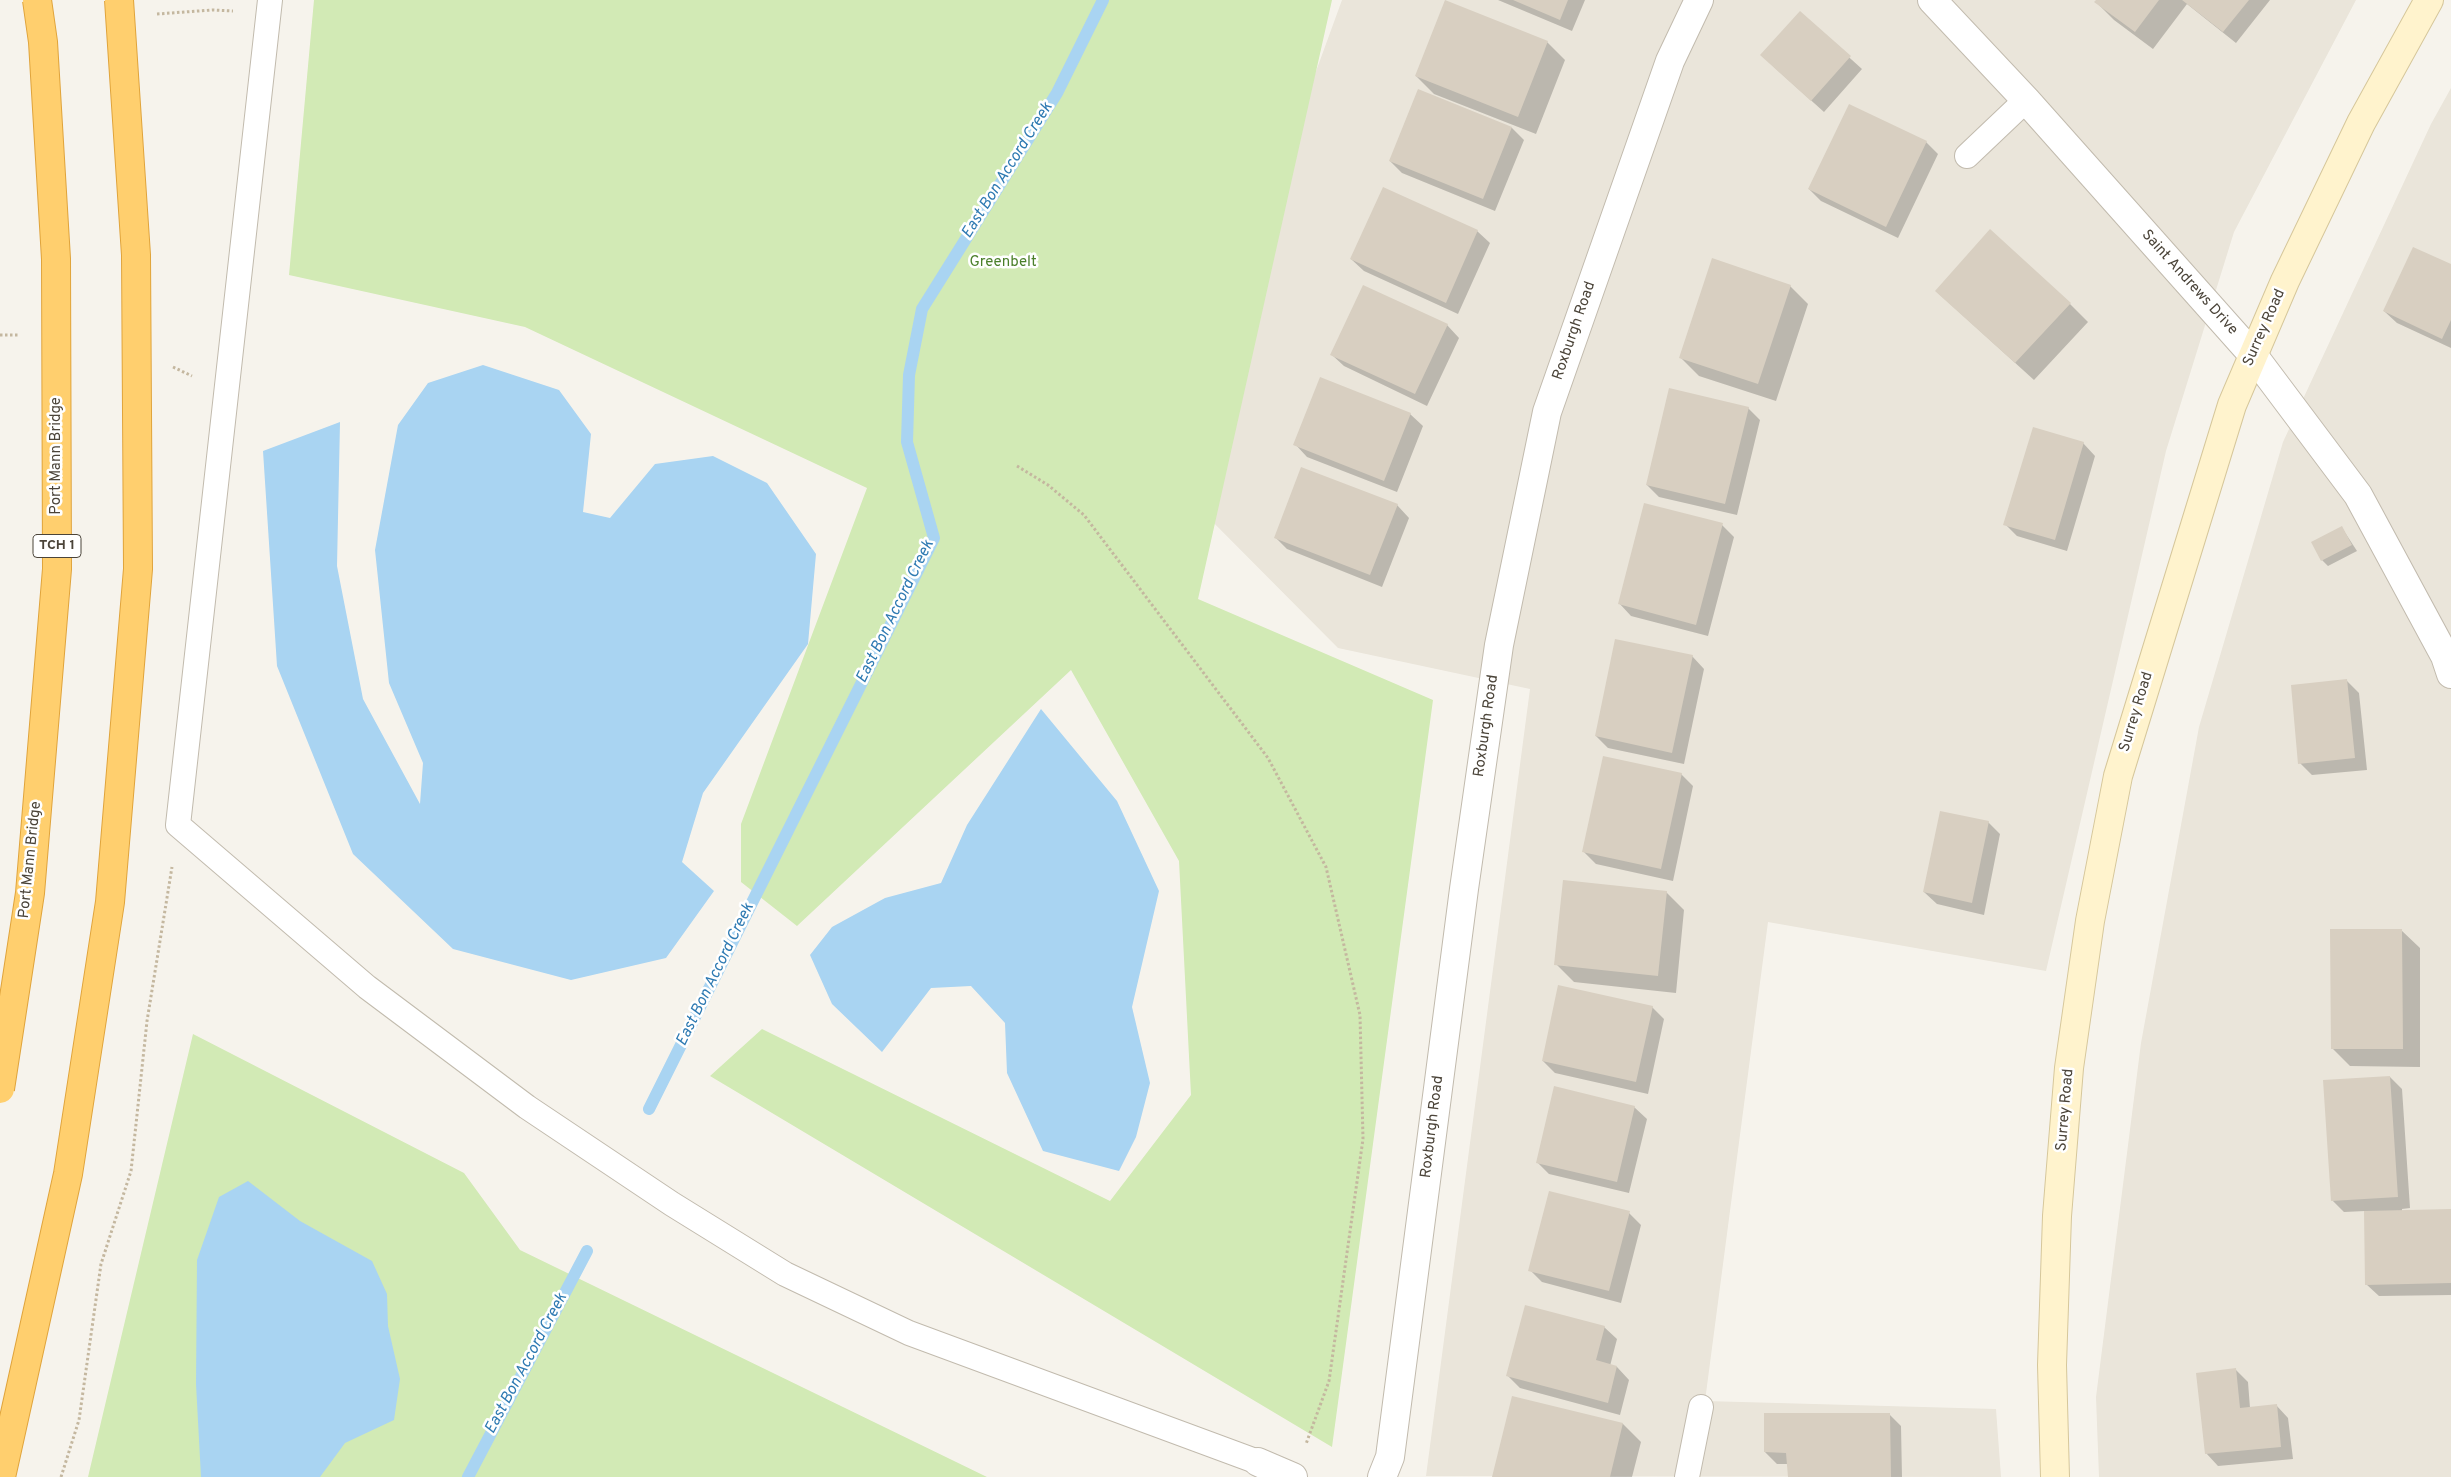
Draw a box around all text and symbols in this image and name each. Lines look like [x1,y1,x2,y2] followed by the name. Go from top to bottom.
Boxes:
[958,100,1058,242] water label: East Bon Accord Creek
[2137,227,2241,339] street label: Saint Andrews Drive
[969,254,1037,272] park label: Greenbelt
[1550,279,1600,383] street label: Roxburgh Road
[2240,287,2290,369] street label: Surrey Road
[48,397,66,515] street label: Port Mann Bridge
[33,534,81,558] road number: TCH 1
[853,537,939,687] water label: East Bon Accord Creek
[2116,670,2158,754] street label: Surrey Road
[1471,674,1503,778] street label: Roxburgh Road
[16,801,46,919] street label: Port Mann Bridge
[673,900,759,1050] water label: East Bon Accord Creek
[2053,1068,2079,1152] street label: Surrey Road
[1418,1075,1448,1179] street label: Roxburgh Road
[482,1290,572,1438] water label: East Bon Accord Creek

